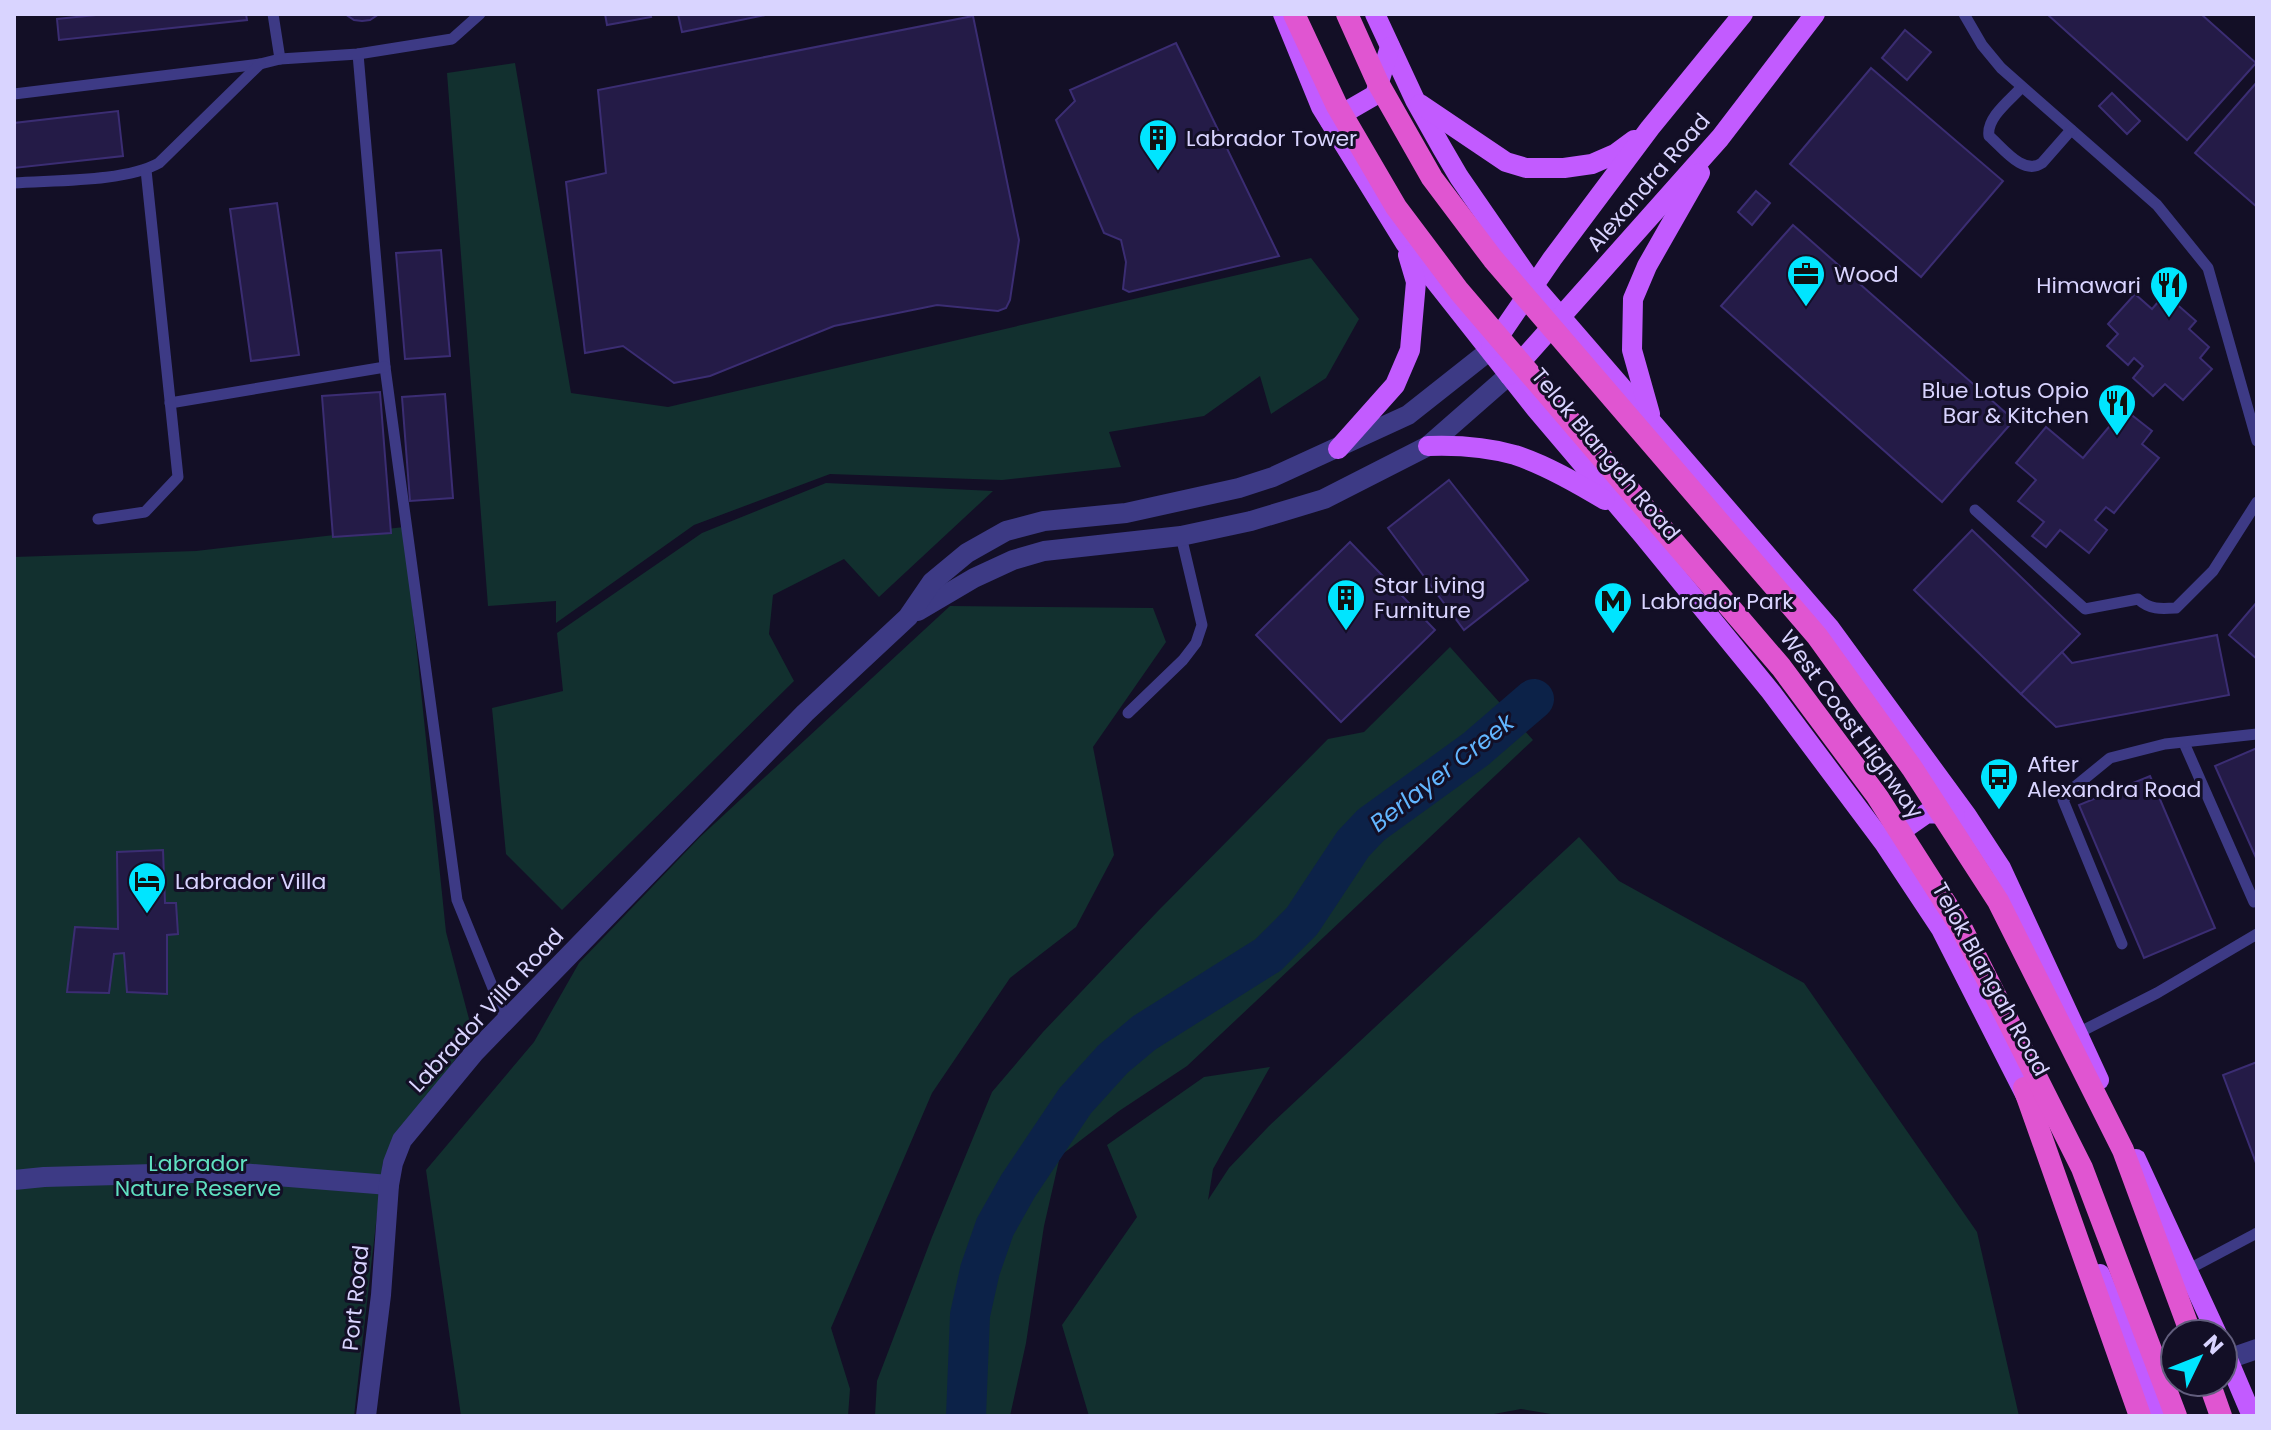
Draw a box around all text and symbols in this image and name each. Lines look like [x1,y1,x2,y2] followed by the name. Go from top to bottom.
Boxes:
[1579,106,1717,258] street label: Alexandra Road
[1137,117,1179,172] building icon: Labrador Tower
[1186,123,1357,154] place label: Labrador Tower
[1785,253,1827,308] office icon: Wood
[1834,259,1899,290] place label: Wood
[2148,264,2190,319] restaurant icon: Himawari
[2036,270,2141,301] place label: Himawari
[1524,361,1687,547] street label: Telok Blangah Road
[1922,375,2089,431] place label: Blue Lotus Opio Bar & Kitchen
[2096,382,2138,437] restaurant icon: Blue Lotus Opio Bar & Kitchen
[1374,570,1486,626] place label: Star Living Furniture
[1325,577,1367,632] building icon: Star Living Furniture
[1592,580,1634,635] metro station icon: Labrador Park
[1641,586,1794,617] place label: Labrador Park
[1772,623,1931,826] street label: West Coast Highway
[1363,705,1522,839] water label: Berlayer Creek
[2027,749,2201,805] place label: After Alexandra Road
[1978,756,2020,811] bus stop icon: After Alexandra Road
[126,860,168,915] hotel icon: Labrador Villa
[175,866,326,897] place label: Labrador Villa
[1924,877,2057,1082] street label: Telok Blangah Road
[402,921,571,1099] street label: Labrador Villa Road
[115,1148,281,1204] park label: Labrador Nature Reserve
[335,1244,376,1352] street label: Port Road
[2159,1318,2239,1398] north arrow
[2196,1328,2230,1361] text: N

